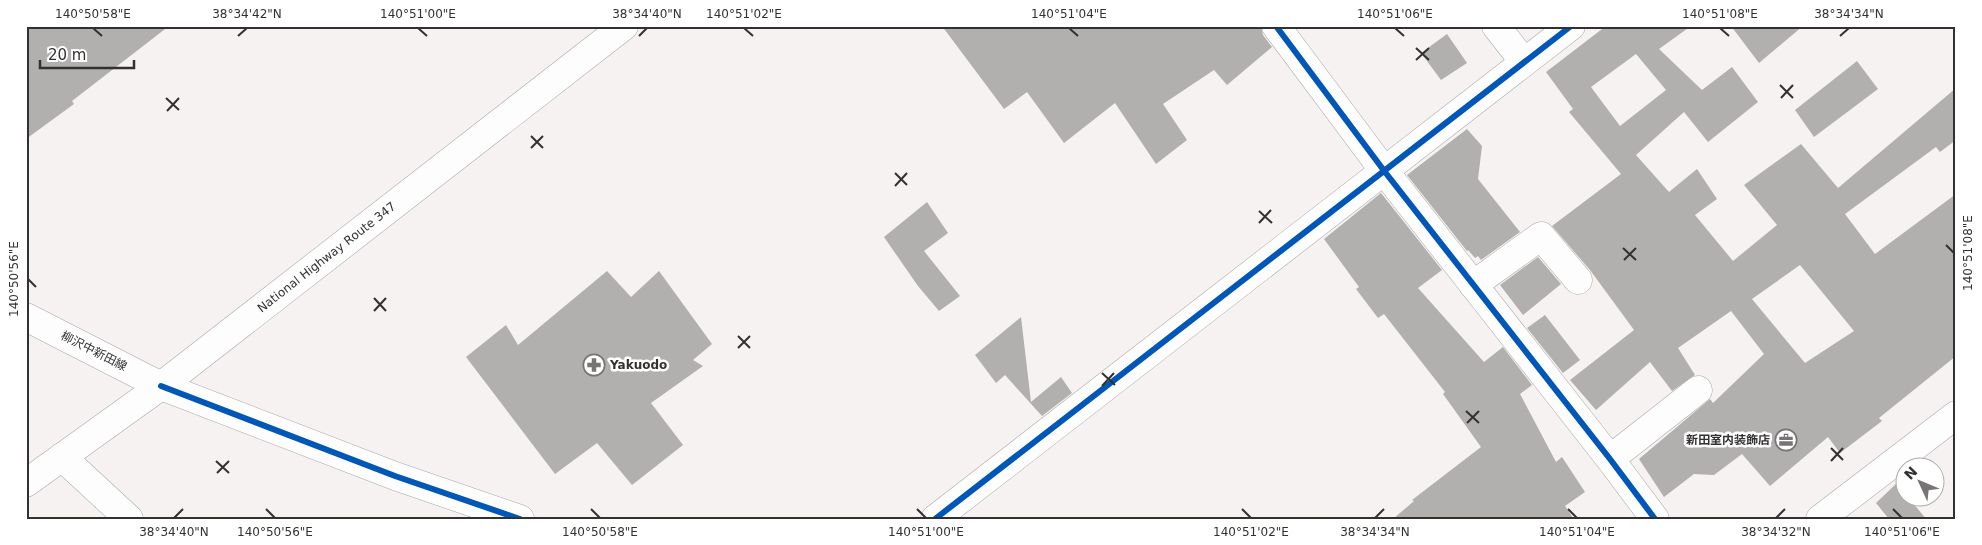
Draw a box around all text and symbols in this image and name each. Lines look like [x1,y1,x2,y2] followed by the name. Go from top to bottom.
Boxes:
[55,7,131,21] text: 140°50'58"E
[212,7,282,21] text: 38°34'42"N
[380,7,456,21] text: 140°51'00"E
[612,7,682,21] text: 38°34'40"N
[706,7,782,21] text: 140°51'02"E
[1031,7,1107,21] text: 140°51'04"E
[1357,7,1433,21] text: 140°51'06"E
[1682,7,1758,21] text: 140°51'08"E
[1814,7,1884,21] text: 38°34'34"N
[40,38,134,70] scale bar
[48,46,86,64] text: 20 m
[255,199,398,315] street label: National Highway Route 347
[1961,215,1975,291] text: 140°51'08"E
[7,241,21,317] text: 140°50'56"E
[59,328,129,374] street label: 柳沢中新田線
[582,353,606,377] pharmacy icon: Yakuodo
[609,358,667,372] place label: Yakuodo
[1774,428,1798,452] office icon: 新田室内装飾店
[1686,433,1770,447] place label: 新田室内装飾店
[1894,458,1944,508] north arrow
[1901,463,1920,483] text: N
[139,525,209,539] text: 38°34'40"N
[237,525,313,539] text: 140°50'56"E
[562,525,638,539] text: 140°50'58"E
[888,525,964,539] text: 140°51'00"E
[1213,525,1289,539] text: 140°51'02"E
[1340,525,1410,539] text: 38°34'34"N
[1539,525,1615,539] text: 140°51'04"E
[1741,525,1811,539] text: 38°34'32"N
[1864,525,1940,539] text: 140°51'06"E

